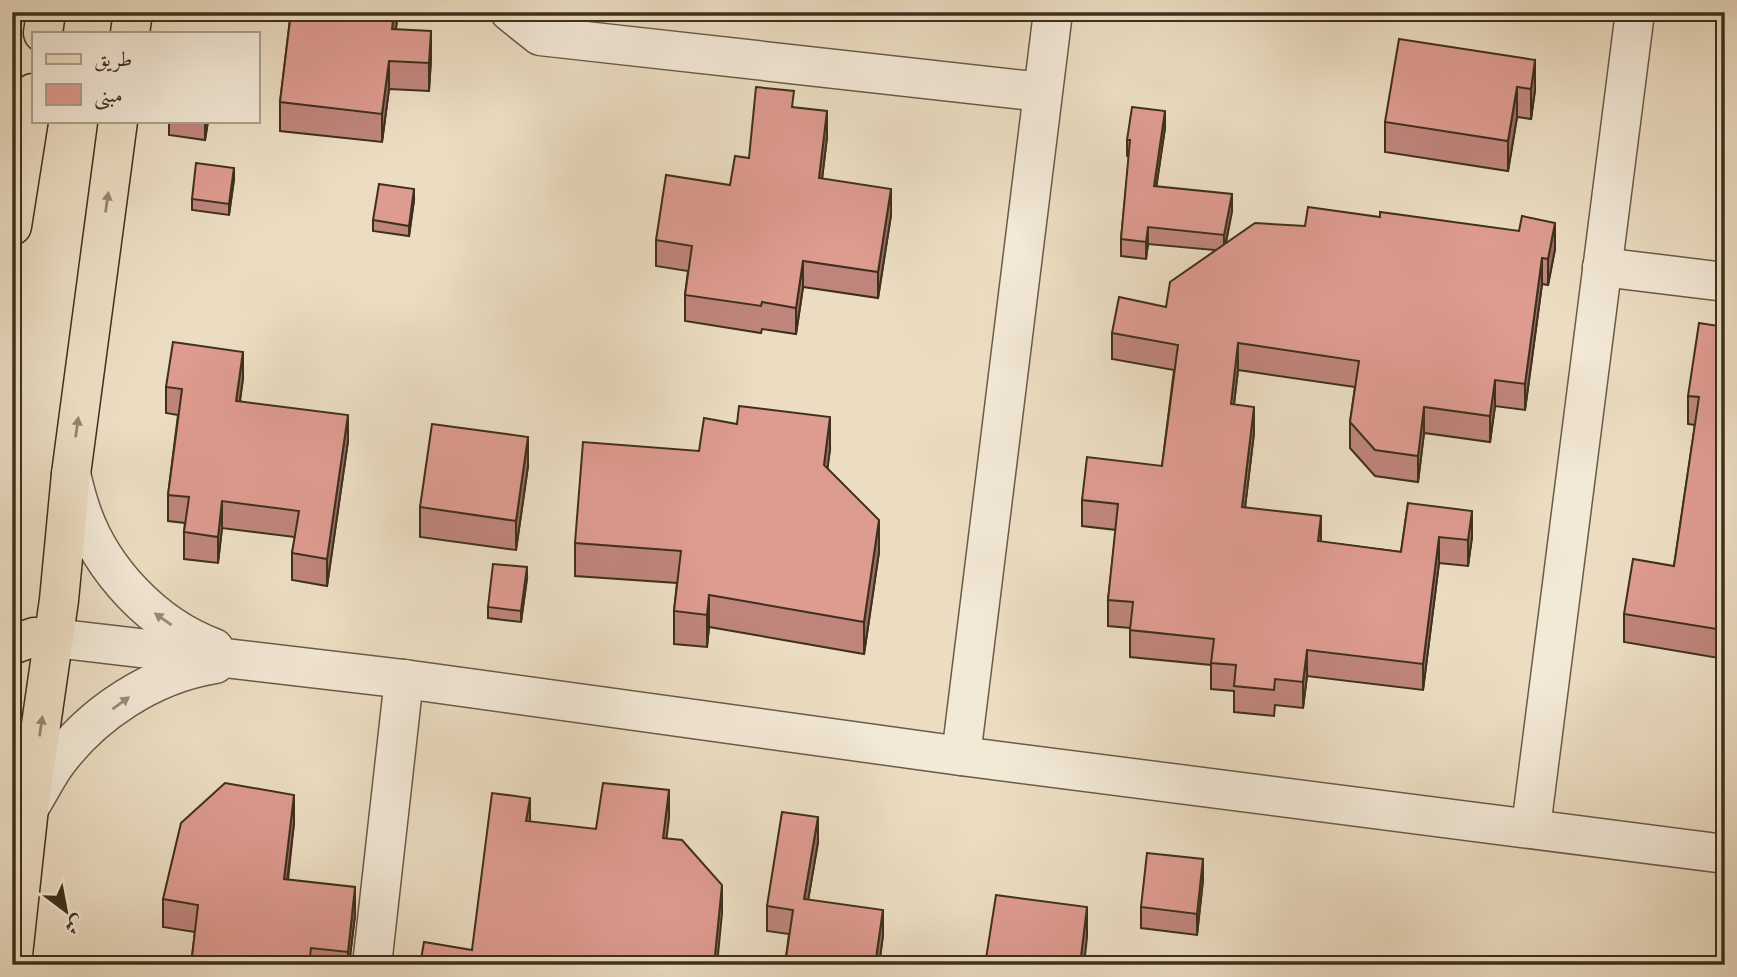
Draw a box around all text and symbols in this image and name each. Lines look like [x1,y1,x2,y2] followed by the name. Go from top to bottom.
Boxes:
[32,32,259,122] legend
[94,46,132,76] text: طريق
[94,82,123,112] text: مبنى
[102,191,113,213] one-way arrow
[72,416,83,438] one-way arrow
[154,612,172,626] one-way arrow
[112,696,131,710] one-way arrow
[36,715,47,737] one-way arrow
[32,876,102,946] north arrow
[59,907,89,940] text: ش

